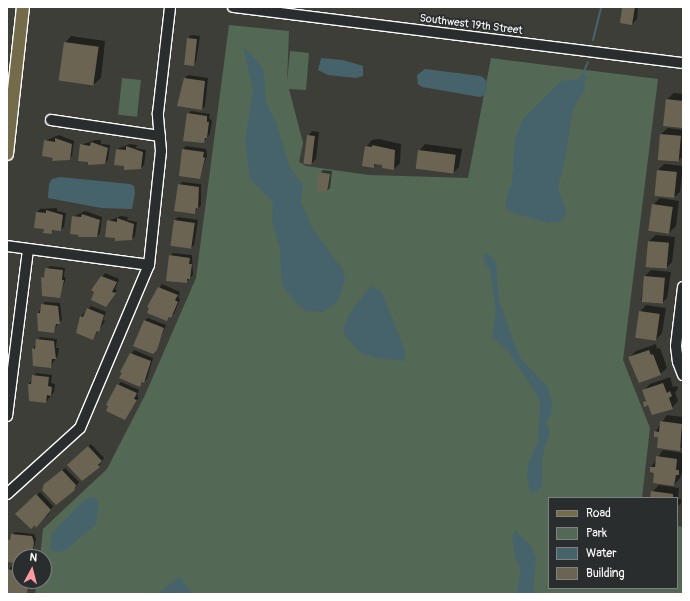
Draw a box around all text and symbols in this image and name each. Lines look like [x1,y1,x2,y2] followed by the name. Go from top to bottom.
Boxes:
[419,12,523,38] street label: Southwest 19th Street
[548,497,678,589] legend
[586,506,611,521] text: Road
[586,526,607,541] text: Park
[586,546,617,561] text: Water
[12,549,52,589] north arrow
[29,551,38,564] text: N
[586,566,625,581] text: Building

